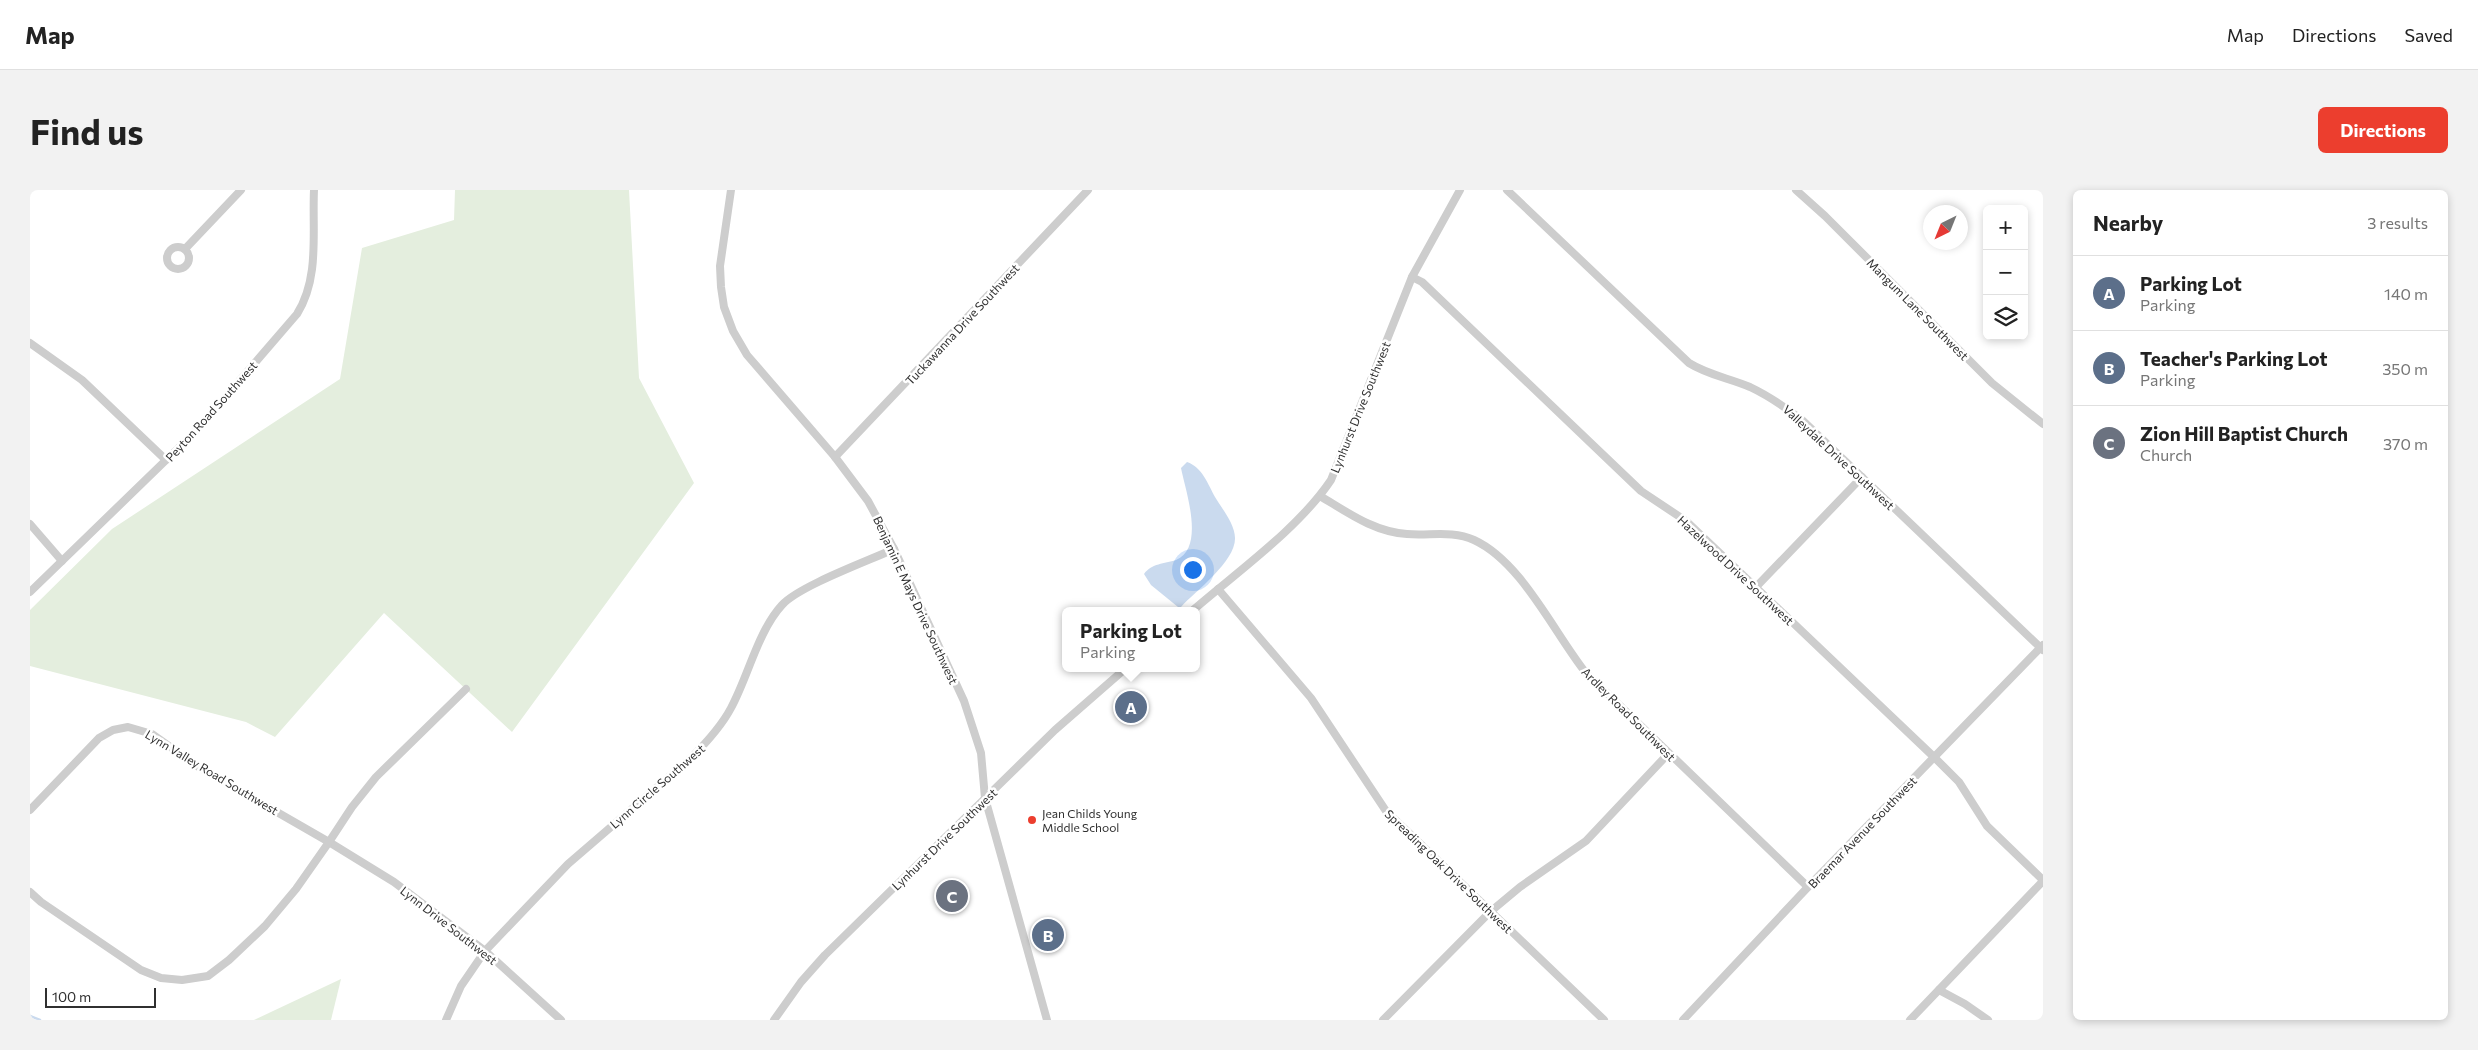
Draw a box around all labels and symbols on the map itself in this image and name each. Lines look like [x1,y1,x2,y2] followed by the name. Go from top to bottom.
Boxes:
[1923,205,1968,250] north arrow
[1864,255,1972,363] street label: Mangum Lane Southwest
[902,261,1022,387] street label: Tuckawanna Drive Southwest
[1327,339,1393,475] street label: Lynhurst Drive Southwest
[162,358,260,464] street label: Peyton Road Southwest
[1780,402,1898,512] street label: Valleydale Drive Southwest
[1675,513,1797,628] street label: Hazelwood Drive Southwest
[871,514,961,686] street label: Benjamin E Mays Drive Southwest
[1180,557,1206,583] your location
[1579,664,1679,764] street label: Ardley Road Southwest
[1115,688,1147,726] pin: A
[143,727,281,817] street label: Lynn Valley Road Southwest
[607,741,707,831] street label: Lynn Circle Southwest
[1805,773,1919,891] street label: Braemar Avenue Southwest
[889,785,999,893] street label: Lynhurst Drive Southwest
[1042,806,1138,834] place label: Jean Childs Young Middle School
[1382,806,1516,936] street label: Spreading Oak Drive Southwest
[1026,814,1038,826] marker: Jean Childs Young Middle School
[936,877,968,915] pin: C
[398,883,500,967] street label: Lynn Drive Southwest
[1032,916,1064,954] pin: B
[45,985,156,1008] scale bar

